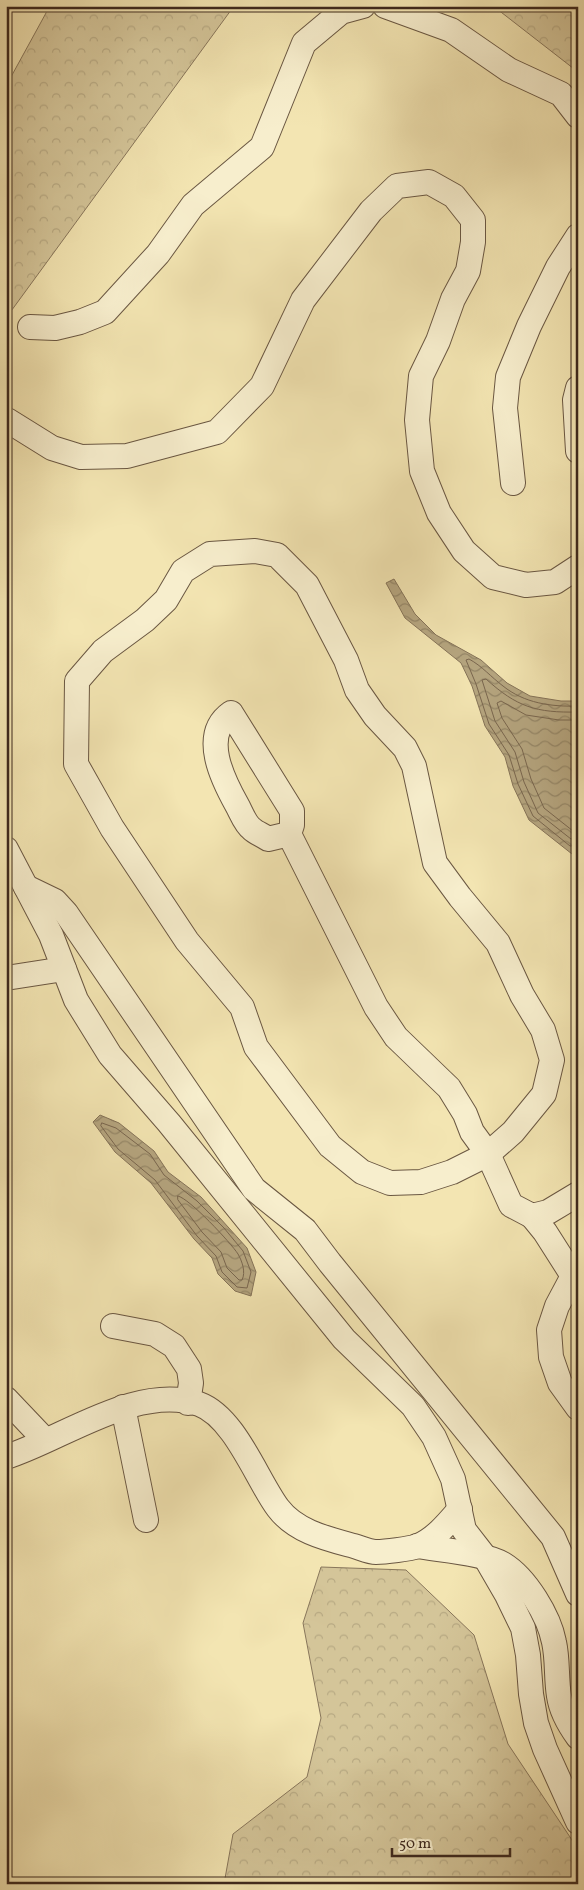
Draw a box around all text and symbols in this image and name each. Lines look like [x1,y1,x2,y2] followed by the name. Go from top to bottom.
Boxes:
[392,1825,509,1857] scale bar
[399,1834,431,1855] text: 50 m

